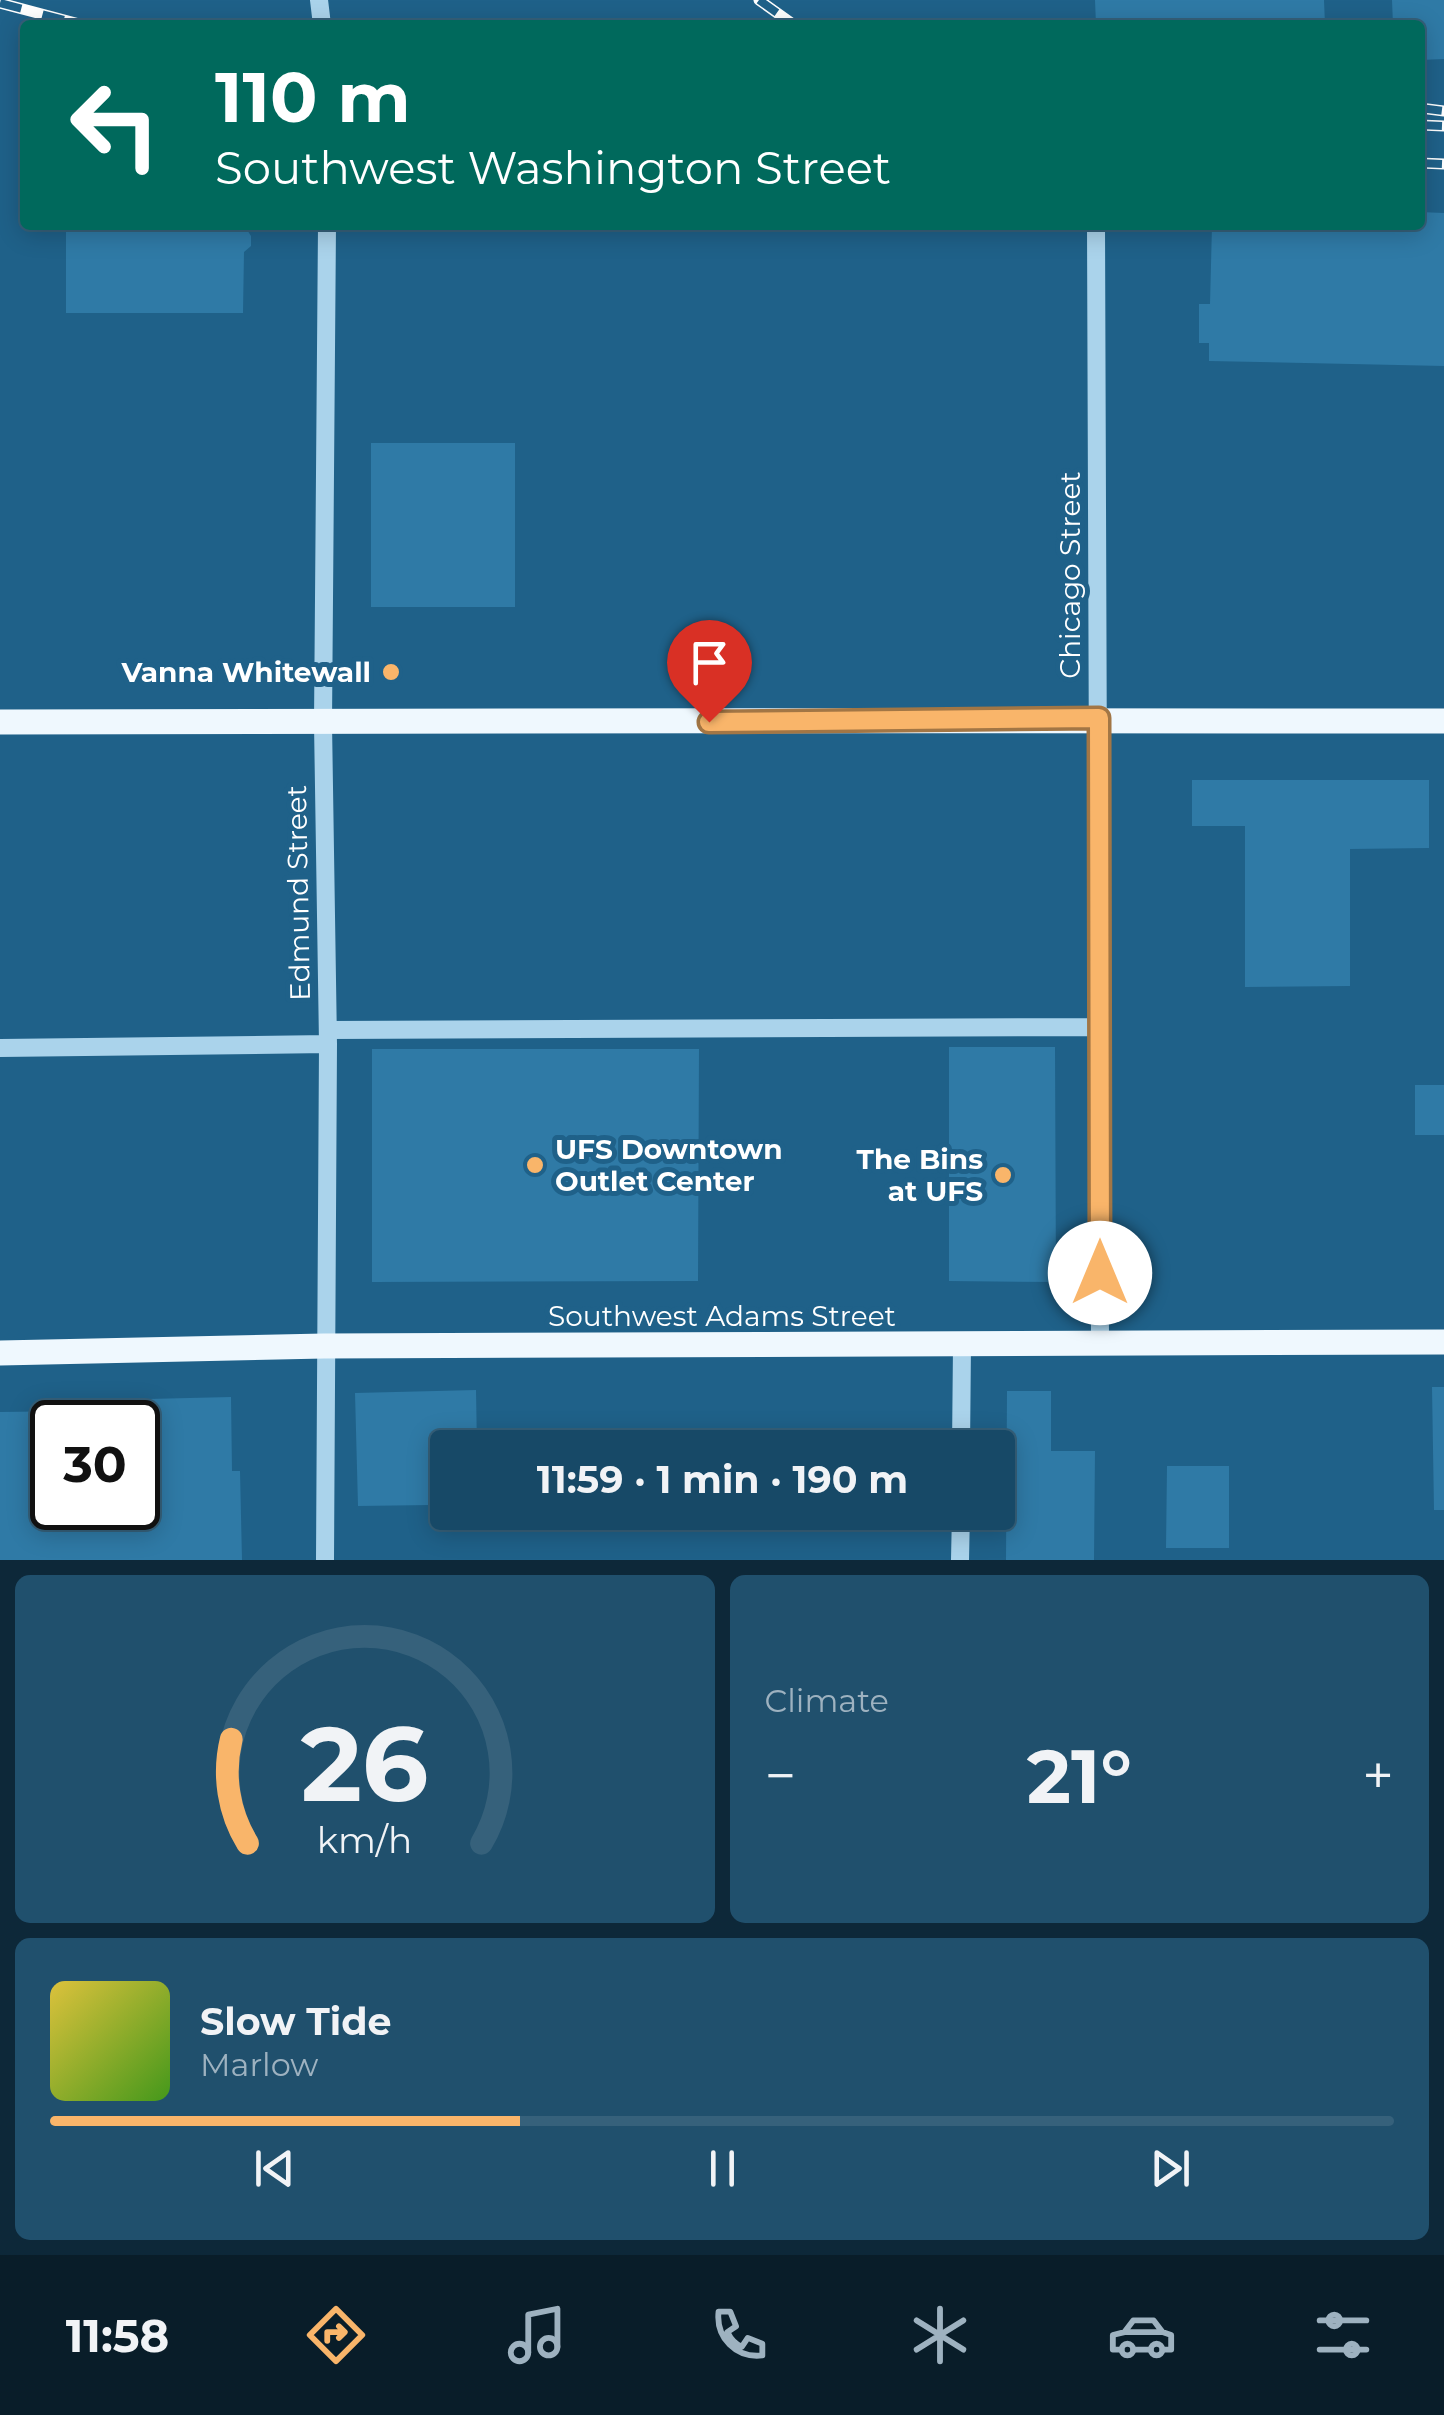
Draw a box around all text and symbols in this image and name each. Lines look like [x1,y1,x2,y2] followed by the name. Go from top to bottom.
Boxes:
[215,54,411,140] text: 110 m
[50,60,180,190] icon: left
[215,140,891,195] text: Southwest Washington Street
[1053,471,1087,679] street label: Chicago Street
[667,620,752,723] pin
[682,635,737,690] icon: arrive
[120,655,371,689] place label: Vanna Whitewall
[380,661,402,683] marker: Vanna Whitewall
[279,785,317,1001] street label: Edmund Street
[555,1132,783,1198] place label: UFS Downtown Outlet Center
[857,1142,983,1208] place label: The Bins at UFS
[524,1154,546,1176] marker: UFS Downtown Outlet Center
[992,1164,1014,1186] marker: The Bins at UFS
[1048,1221,1152,1325] position arrow
[548,1299,896,1333] street label: Southwest Adams Street
[30,1400,160,1530] speed limit sign: 30
[537,1456,908,1503] text: 11:59 · 1 min · 190 m
[765,1681,889,1720] text: Climate
[301,1700,429,1827] text: 26
[1027,1730,1132,1822] text: 21°
[765,1742,796,1809] text: −
[1362,1742,1394,1809] text: +
[317,1818,412,1862] text: km/h
[200,1998,392,2045] text: Slow Tide
[200,2045,318,2084] text: Marlow
[247,2141,302,2196] icon: previous
[695,2141,750,2196] icon: pause
[1143,2141,1198,2196] icon: next
[301,2300,371,2370] icon: directions
[502,2300,572,2370] icon: music
[704,2300,774,2370] icon: phone
[905,2300,975,2370] icon: climate
[1107,2300,1177,2370] icon: car
[1308,2300,1378,2370] icon: filters
[66,2308,169,2363] text: 11:58

